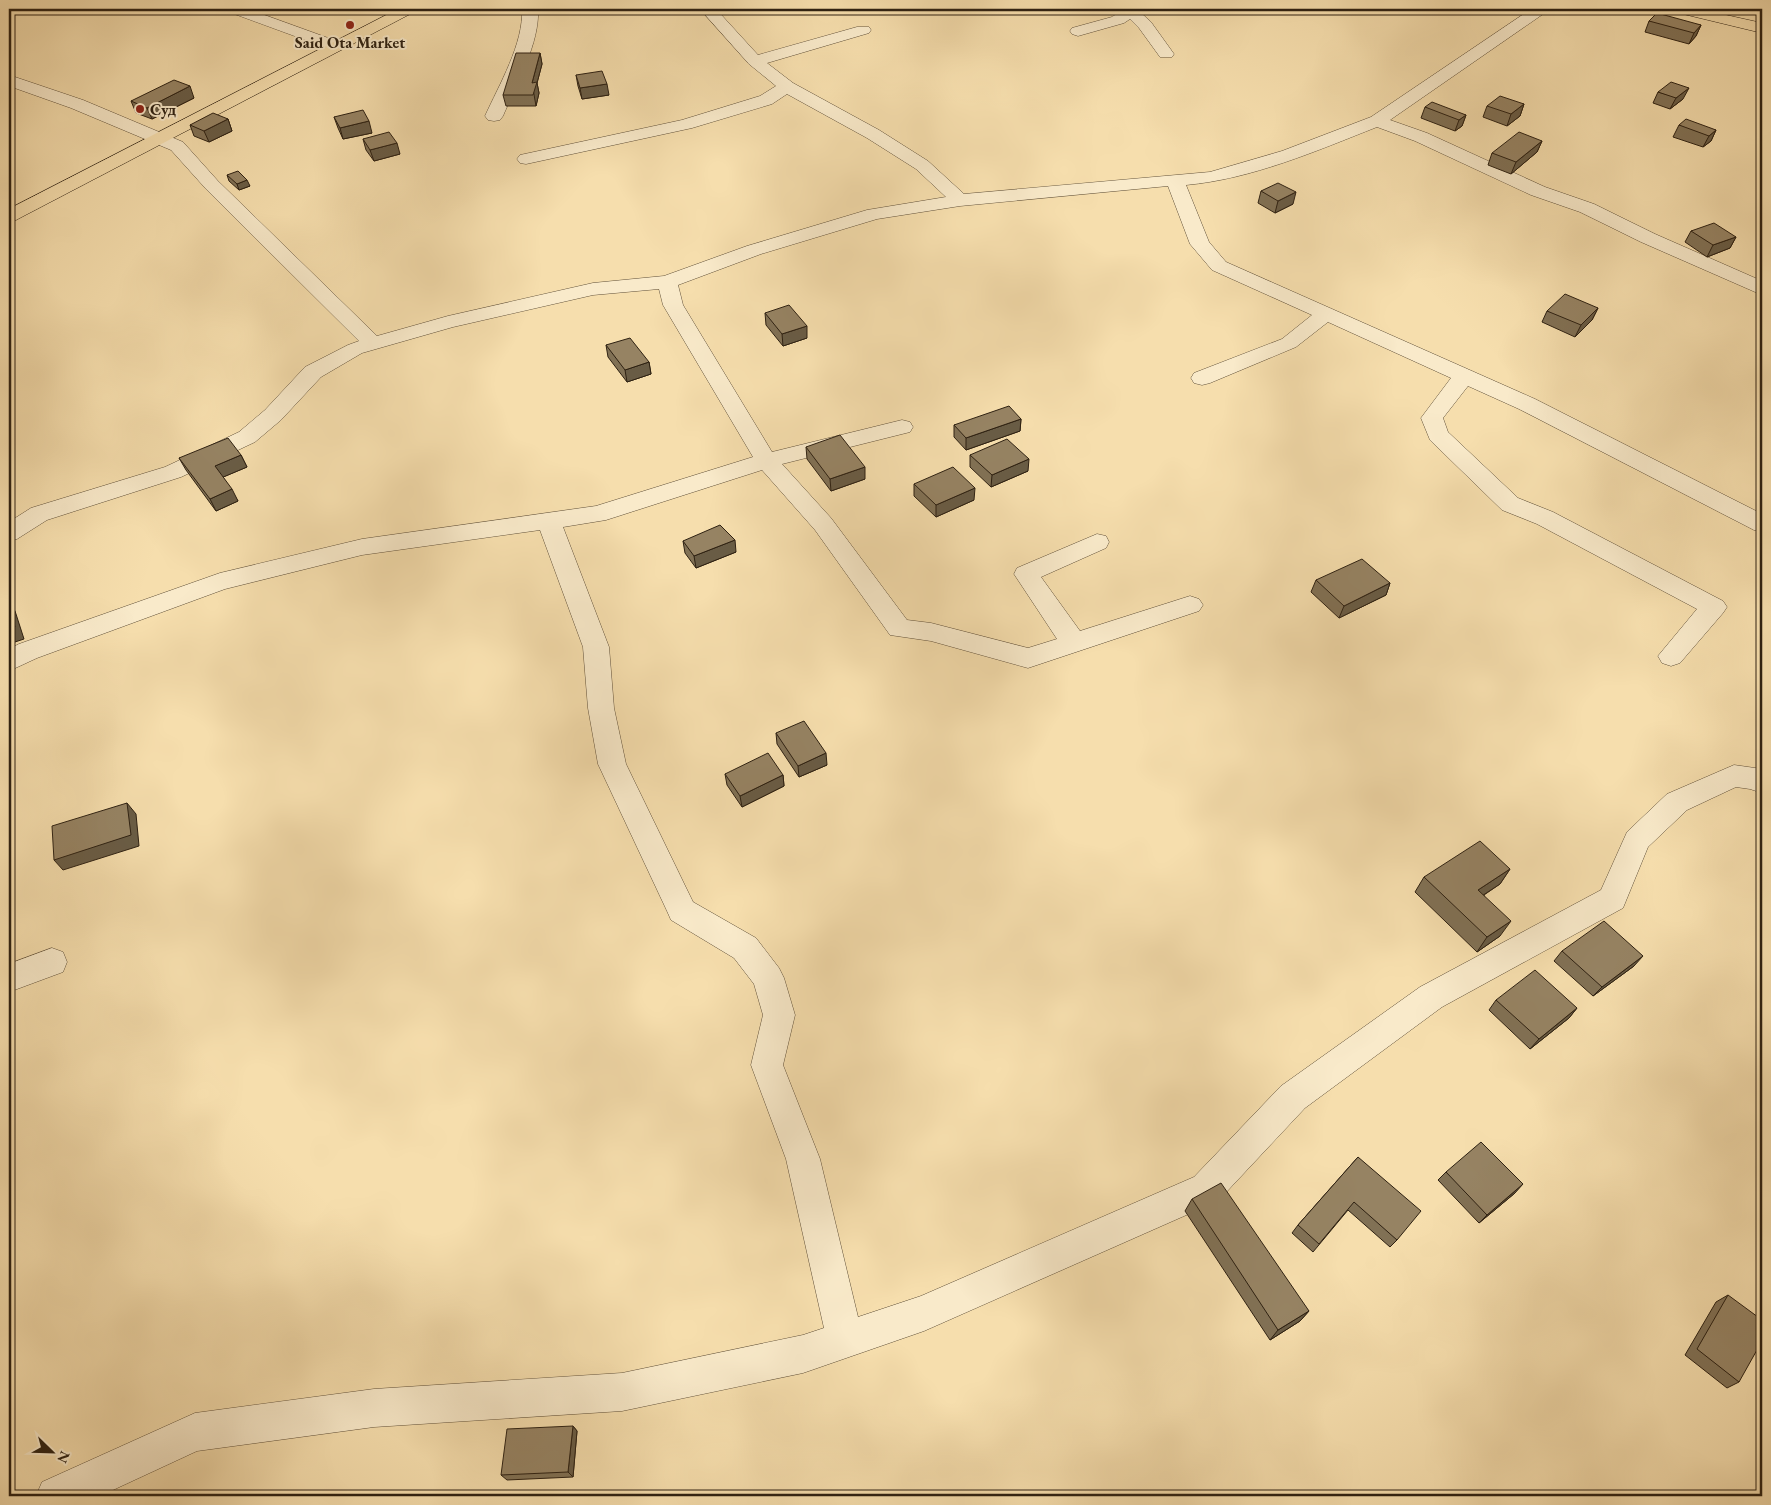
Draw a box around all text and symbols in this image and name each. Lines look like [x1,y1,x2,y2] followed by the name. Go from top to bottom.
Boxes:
[344,19,356,31] marker: Said Ota Market
[295,32,405,53] place label: Said Ota Market
[150,99,177,120] place label: Суд
[134,103,146,115] marker: Суд
[28,1428,78,1478] north arrow
[53,1448,74,1466] text: N

